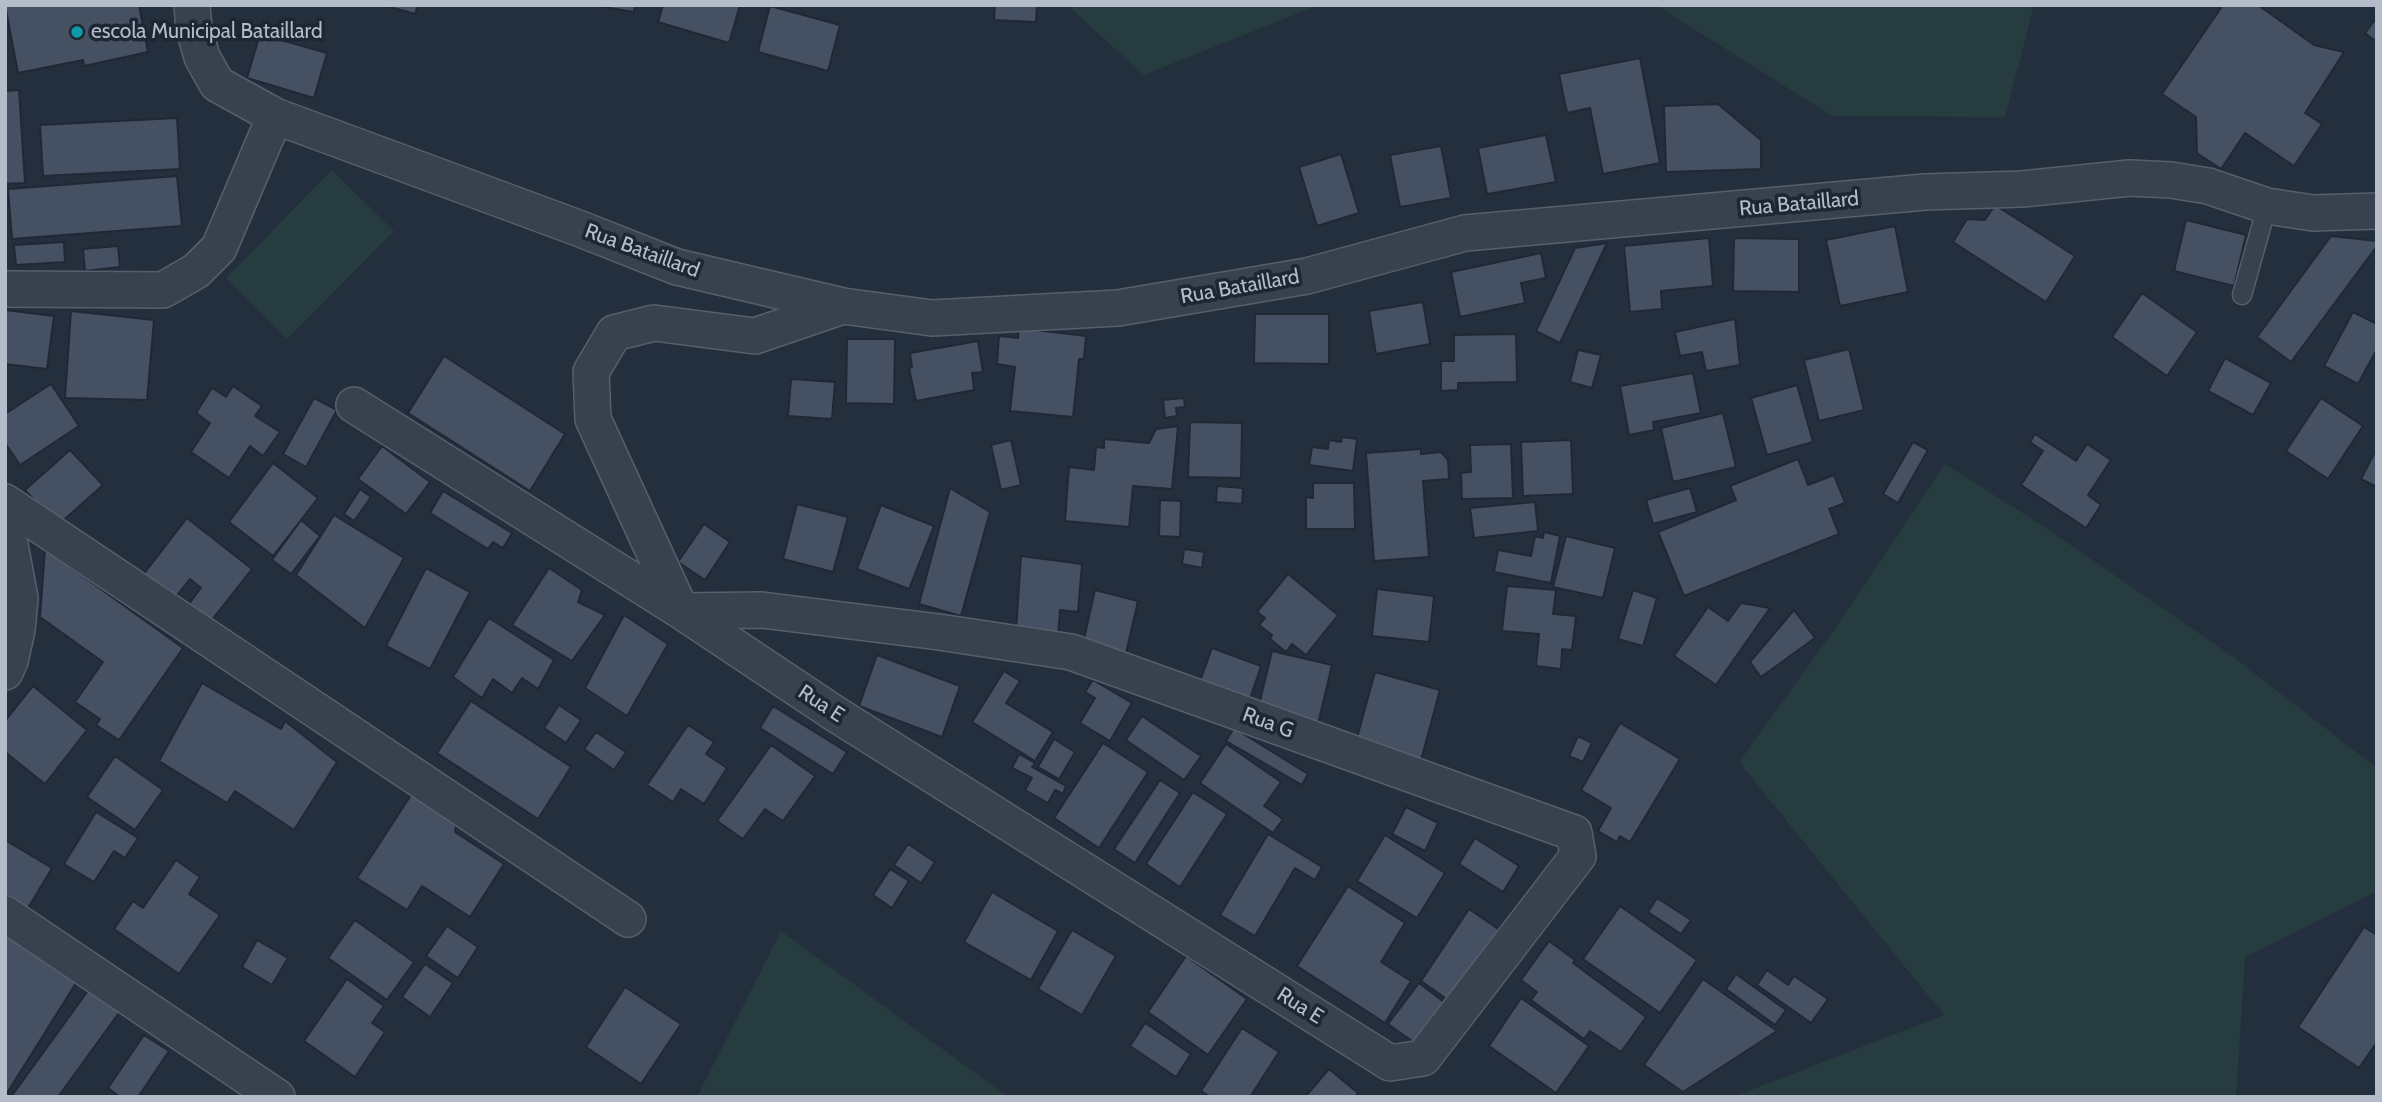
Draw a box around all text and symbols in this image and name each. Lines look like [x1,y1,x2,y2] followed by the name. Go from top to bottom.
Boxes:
[91,19,323,45] place label: escola Municipal Bataillard
[69,24,85,40] marker: escola Municipal Bataillard
[1738,186,1860,222] street label: Rua Bataillard
[581,219,703,283] street label: Rua Bataillard
[1179,264,1301,310] street label: Rua Bataillard
[793,680,849,728] street label: Rua E
[1239,702,1297,744] street label: Rua G
[1272,982,1328,1030] street label: Rua E

